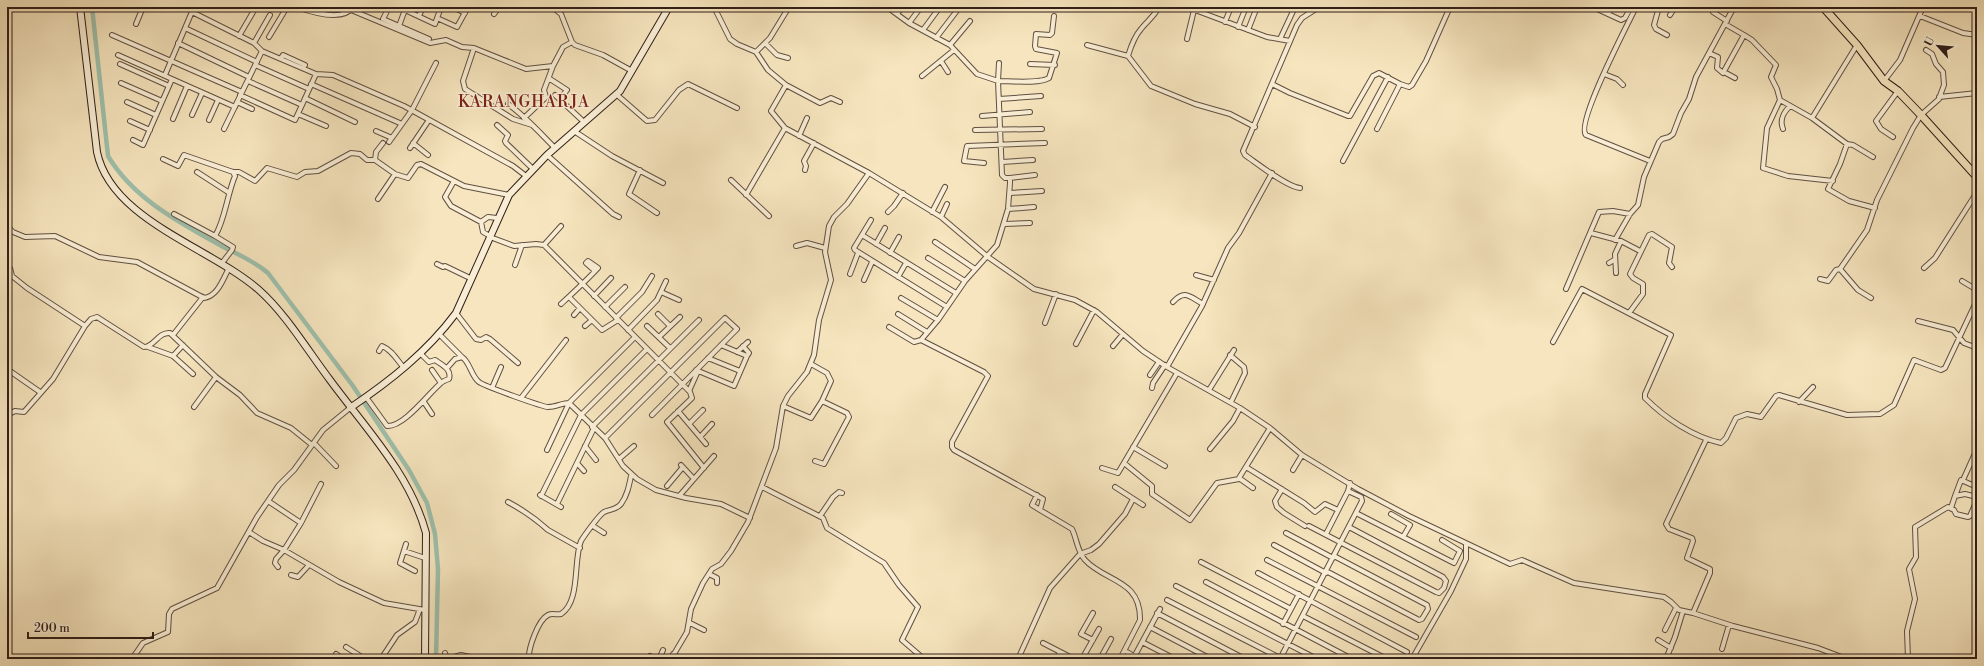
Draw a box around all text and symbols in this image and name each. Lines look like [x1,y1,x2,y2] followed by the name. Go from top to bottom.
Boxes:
[1918,26,1958,66] north arrow
[1922,35,1938,49] text: U
[458,92,590,112] district label: KARANGHARJA
[28,614,153,640] scale bar
[34,621,70,636] text: 200 m

